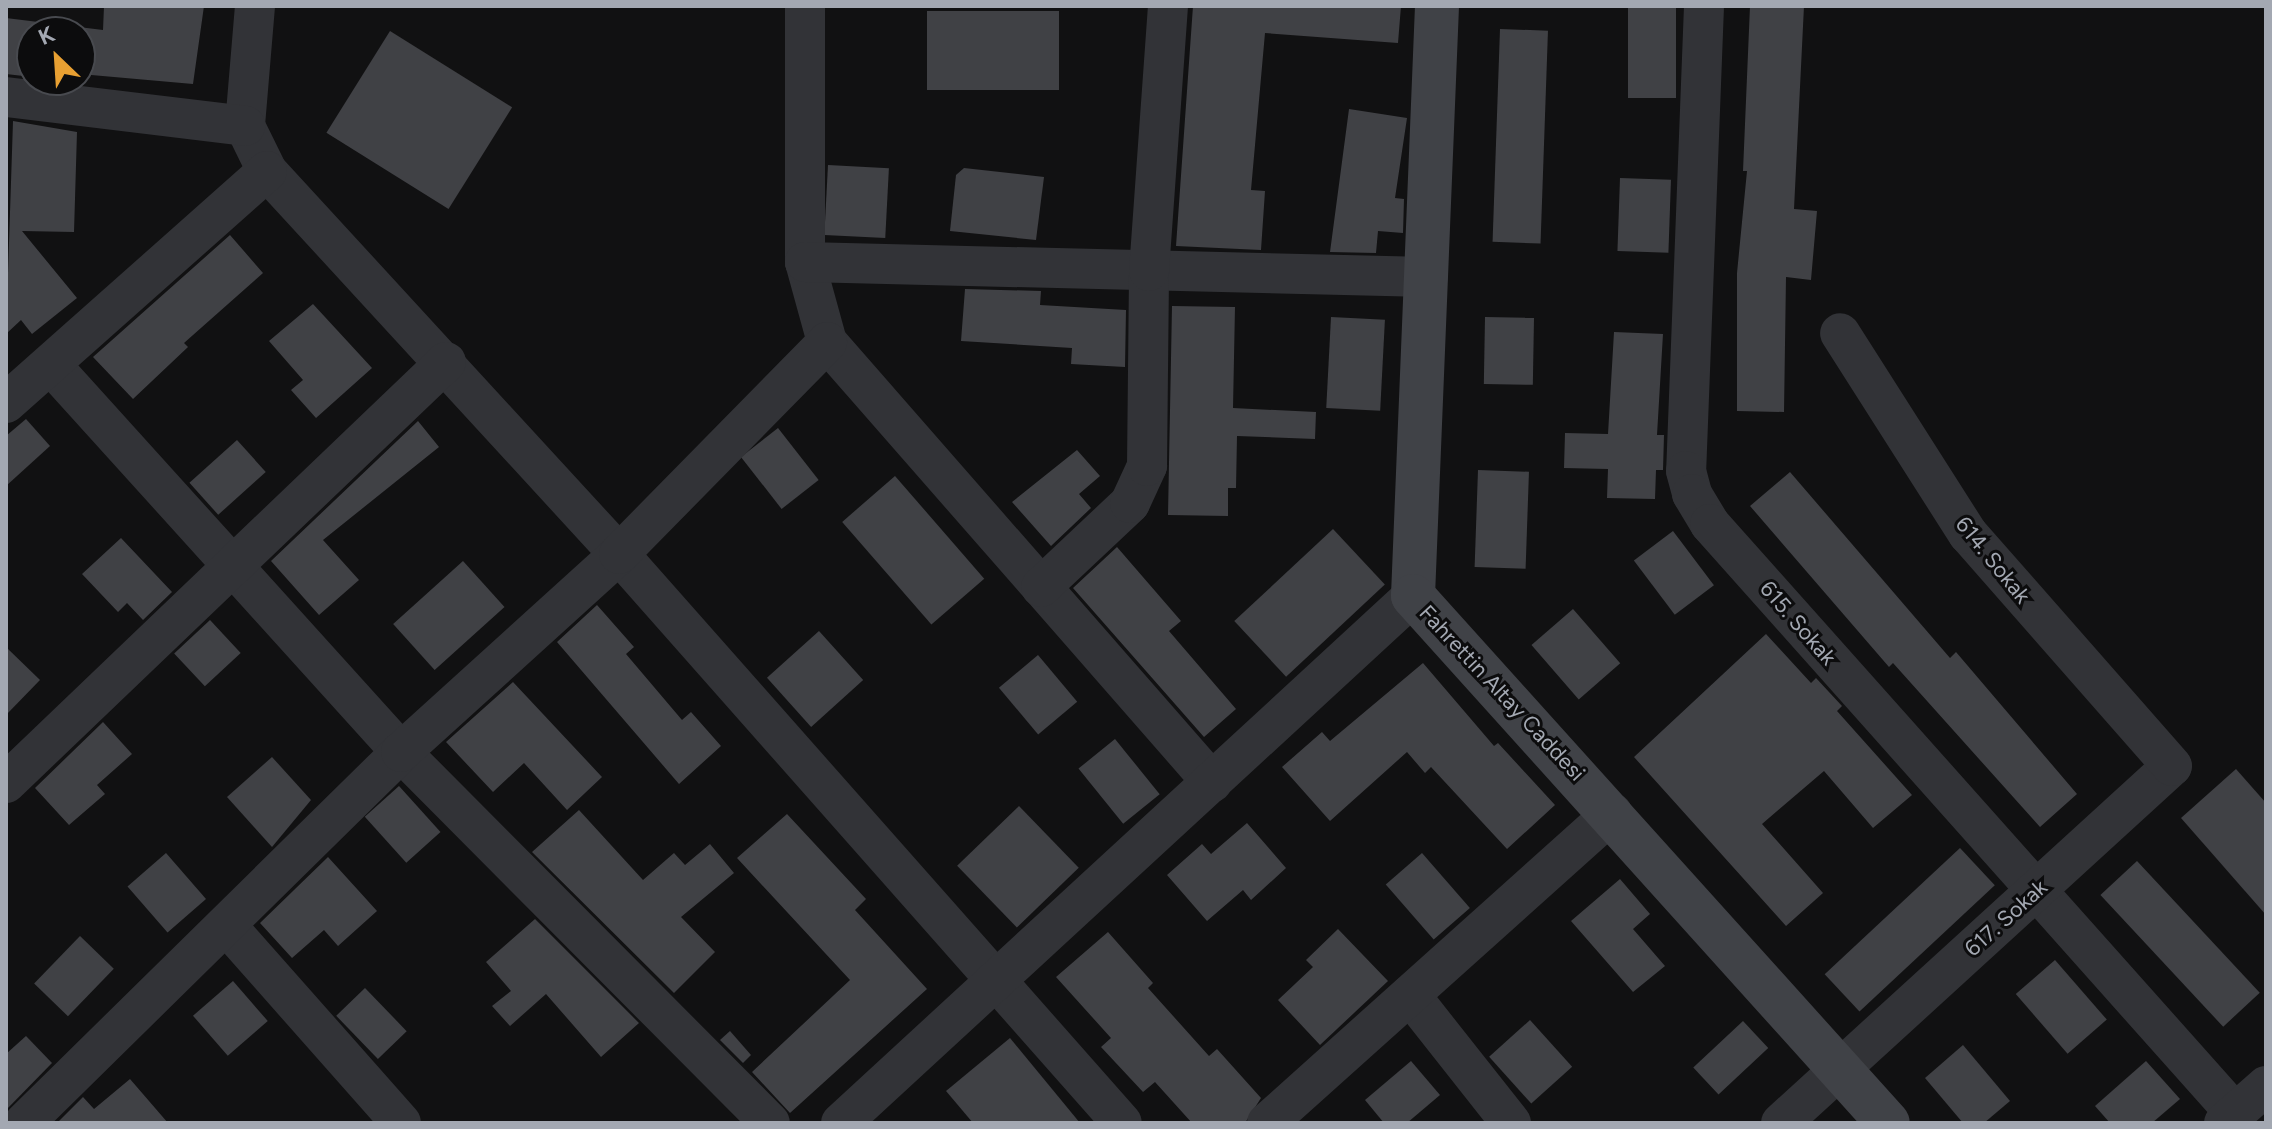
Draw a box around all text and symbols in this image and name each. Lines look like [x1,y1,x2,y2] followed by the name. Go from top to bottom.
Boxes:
[16,16,96,96] north arrow
[34,20,59,51] text: K
[1950,511,2036,609] street label: 614. Sokak
[1754,576,1842,670] street label: 615. Sokak
[1414,600,1590,786] street label: Fahrettin Altay Caddesi
[1959,874,2053,962] street label: 617. Sokak

